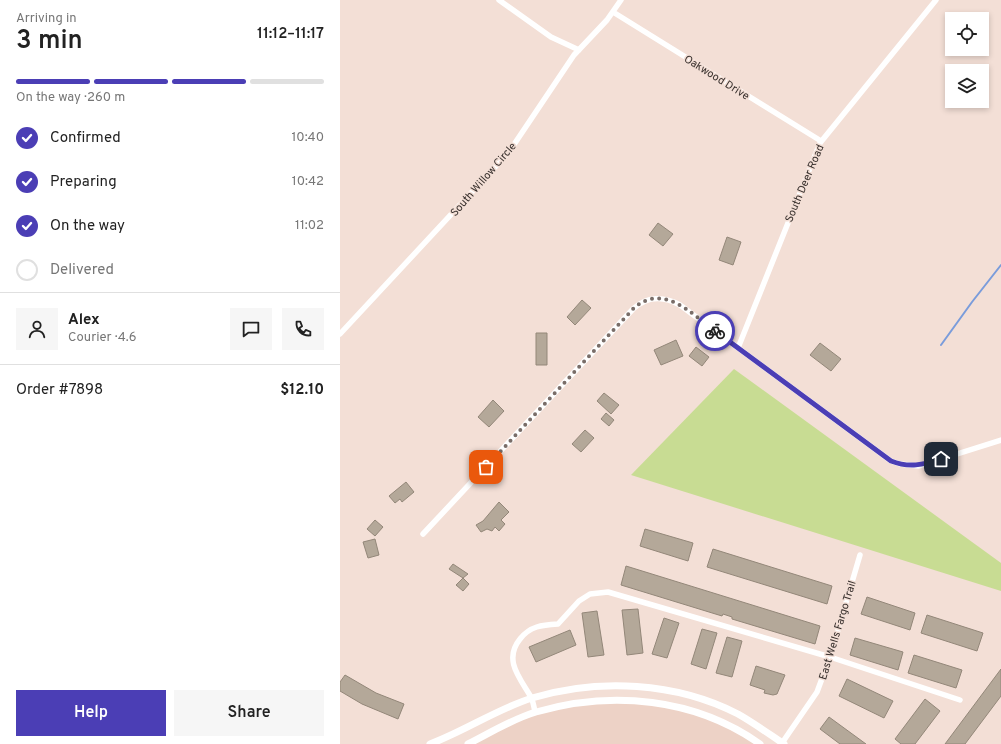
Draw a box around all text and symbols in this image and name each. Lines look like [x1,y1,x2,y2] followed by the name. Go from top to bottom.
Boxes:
[16,11,77,27] text: Arriving in
[945,12,989,108] map controls
[945,12,989,56] button: locate
[16,25,83,58] text: 3 min
[257,25,324,44] text: 11:12–11:17
[681,52,752,104] street label: Oakwood Drive
[945,64,989,108] button: layers
[16,90,125,106] text: On the way · 260 m
[16,127,38,149] icon: check
[50,129,121,148] text: Confirmed
[291,130,324,146] text: 10:40
[448,140,520,220] street label: South Willow Circle
[782,142,828,224] street label: South Deer Road
[16,171,38,193] icon: check
[50,173,117,192] text: Preparing
[292,174,324,190] text: 10:42
[16,215,38,237] icon: check
[50,217,125,236] text: On the way
[295,218,324,234] text: 11:02
[50,261,114,280] text: Delivered
[16,308,58,350] button: person
[230,308,272,350] button: chat
[282,308,324,350] button: phone
[68,311,100,330] text: Alex
[695,311,735,351] courier
[704,320,726,342] icon: bike
[68,330,136,346] text: Courier · 4.6
[16,381,103,400] text: Order #7898
[280,381,324,400] text: $12.10
[924,442,958,476] pin
[930,448,952,470] icon: home
[469,450,503,484] pin
[475,456,497,478] icon: bag
[816,579,860,682] street label: East Wells Fargo Trail
[16,690,166,736] button: Help
[174,690,324,736] button: Share

